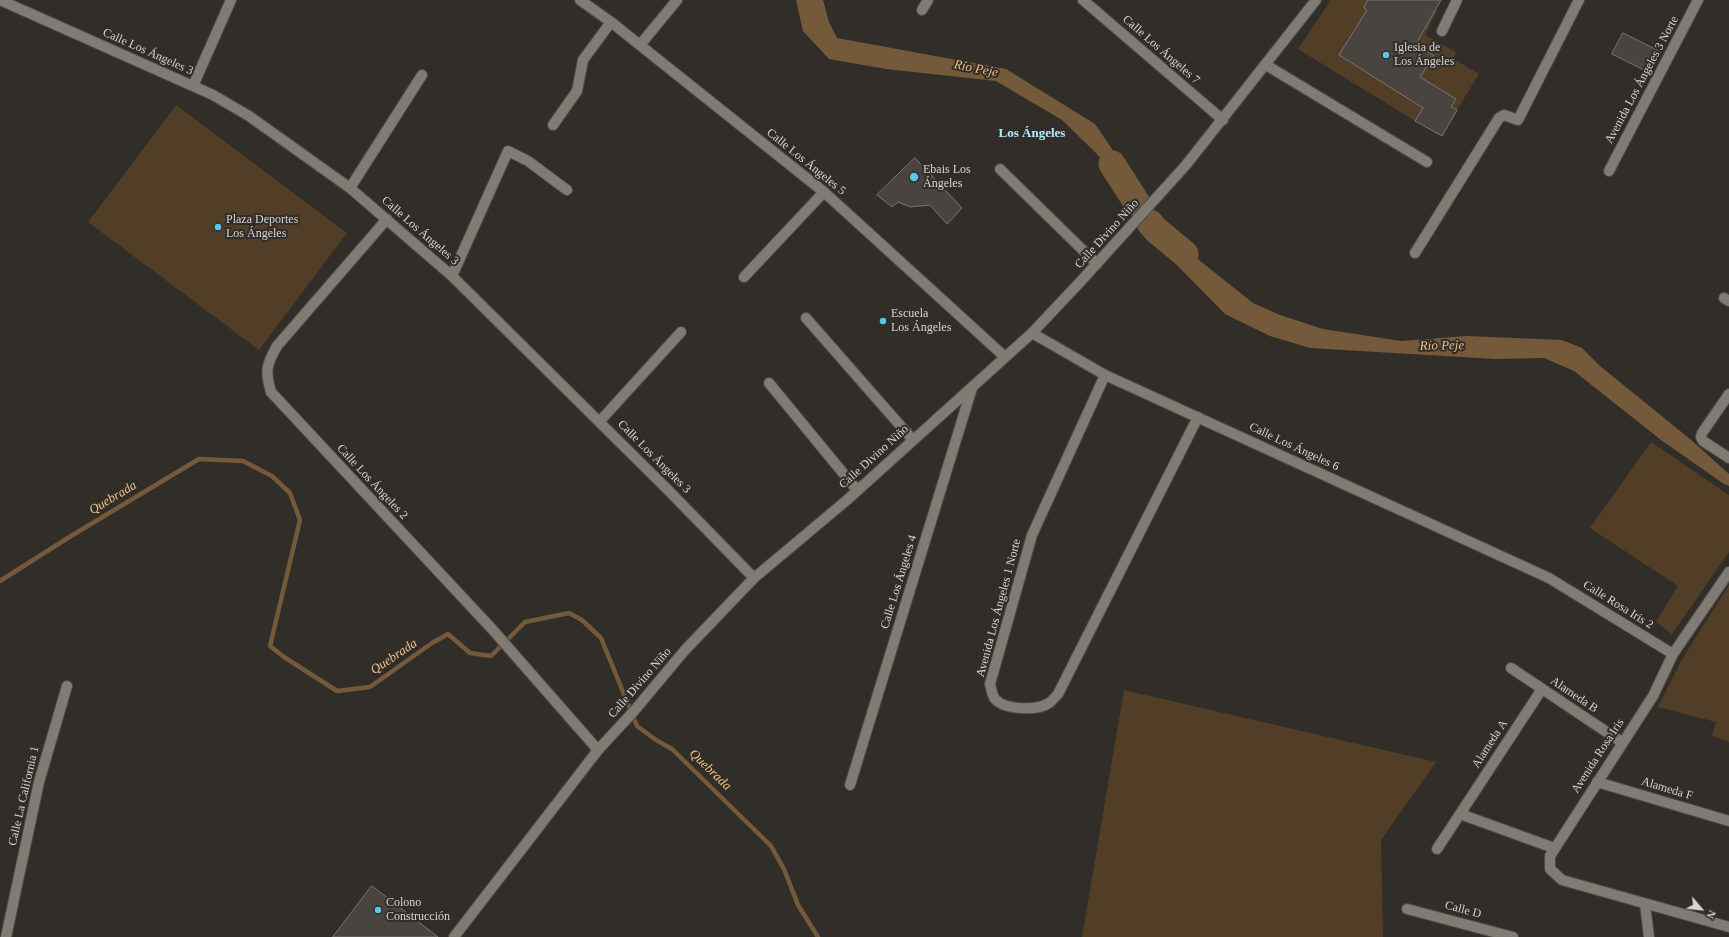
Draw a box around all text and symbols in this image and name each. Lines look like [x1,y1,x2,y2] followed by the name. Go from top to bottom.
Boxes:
[1119,13,1203,87] street label: Calle Los Ángeles 7
[1602,14,1682,146] street label: Avenida Los Ángeles 3 Norte
[100,26,196,78] street label: Calle Los Ángeles 3
[1394,41,1454,69] place label: Iglesia de Los Ángeles
[1381,50,1391,60] marker: Iglesia de Los Ángeles
[953,57,999,81] water label: Río Peje
[764,126,848,198] street label: Calle Los Ángeles 5
[999,126,1065,142] district label: Los Ángeles
[923,163,971,191] place label: Ebais Los Ángeles
[908,171,920,183] marker: Ebais Los Ángeles
[378,194,462,268] street label: Calle Los Ángeles 3
[1072,196,1142,272] street label: Calle Divino Niño
[226,213,298,241] place label: Plaza Deportes Los Ángeles
[213,222,223,232] marker: Plaza Deportes Los Ángeles
[891,307,951,335] place label: Escuela Los Ángeles
[878,316,888,326] marker: Escuela Los Ángeles
[1420,338,1464,354] water label: Río Peje
[614,417,694,497] street label: Calle Los Ángeles 3
[1247,420,1341,474] street label: Calle Los Ángeles 6
[836,422,912,492] street label: Calle Divino Niño
[333,441,411,523] street label: Calle Los Ángeles 2
[86,478,140,518] water label: Quebrada
[878,533,920,631] street label: Calle Los Ángeles 4
[974,537,1024,679] street label: Avenida Los Ángeles 1 Norte
[1580,578,1656,632] street label: Calle Rosa Iris 2
[368,636,420,678] water label: Quebrada
[605,645,675,721] street label: Calle Divino Niño
[1547,674,1601,716] street label: Alameda B
[1569,716,1627,796] street label: Avenida Rosa Iris
[1469,717,1511,771] street label: Alameda A
[6,745,42,847] street label: Calle La California 1
[686,746,734,794] water label: Quebrada
[1640,774,1694,804] street label: Alameda F
[1681,889,1721,929] north arrow
[386,896,450,924] place label: Colono Construcción
[1443,898,1483,922] street label: Calle D
[373,905,383,915] marker: Colono Construcción
[1704,908,1719,921] text: N

